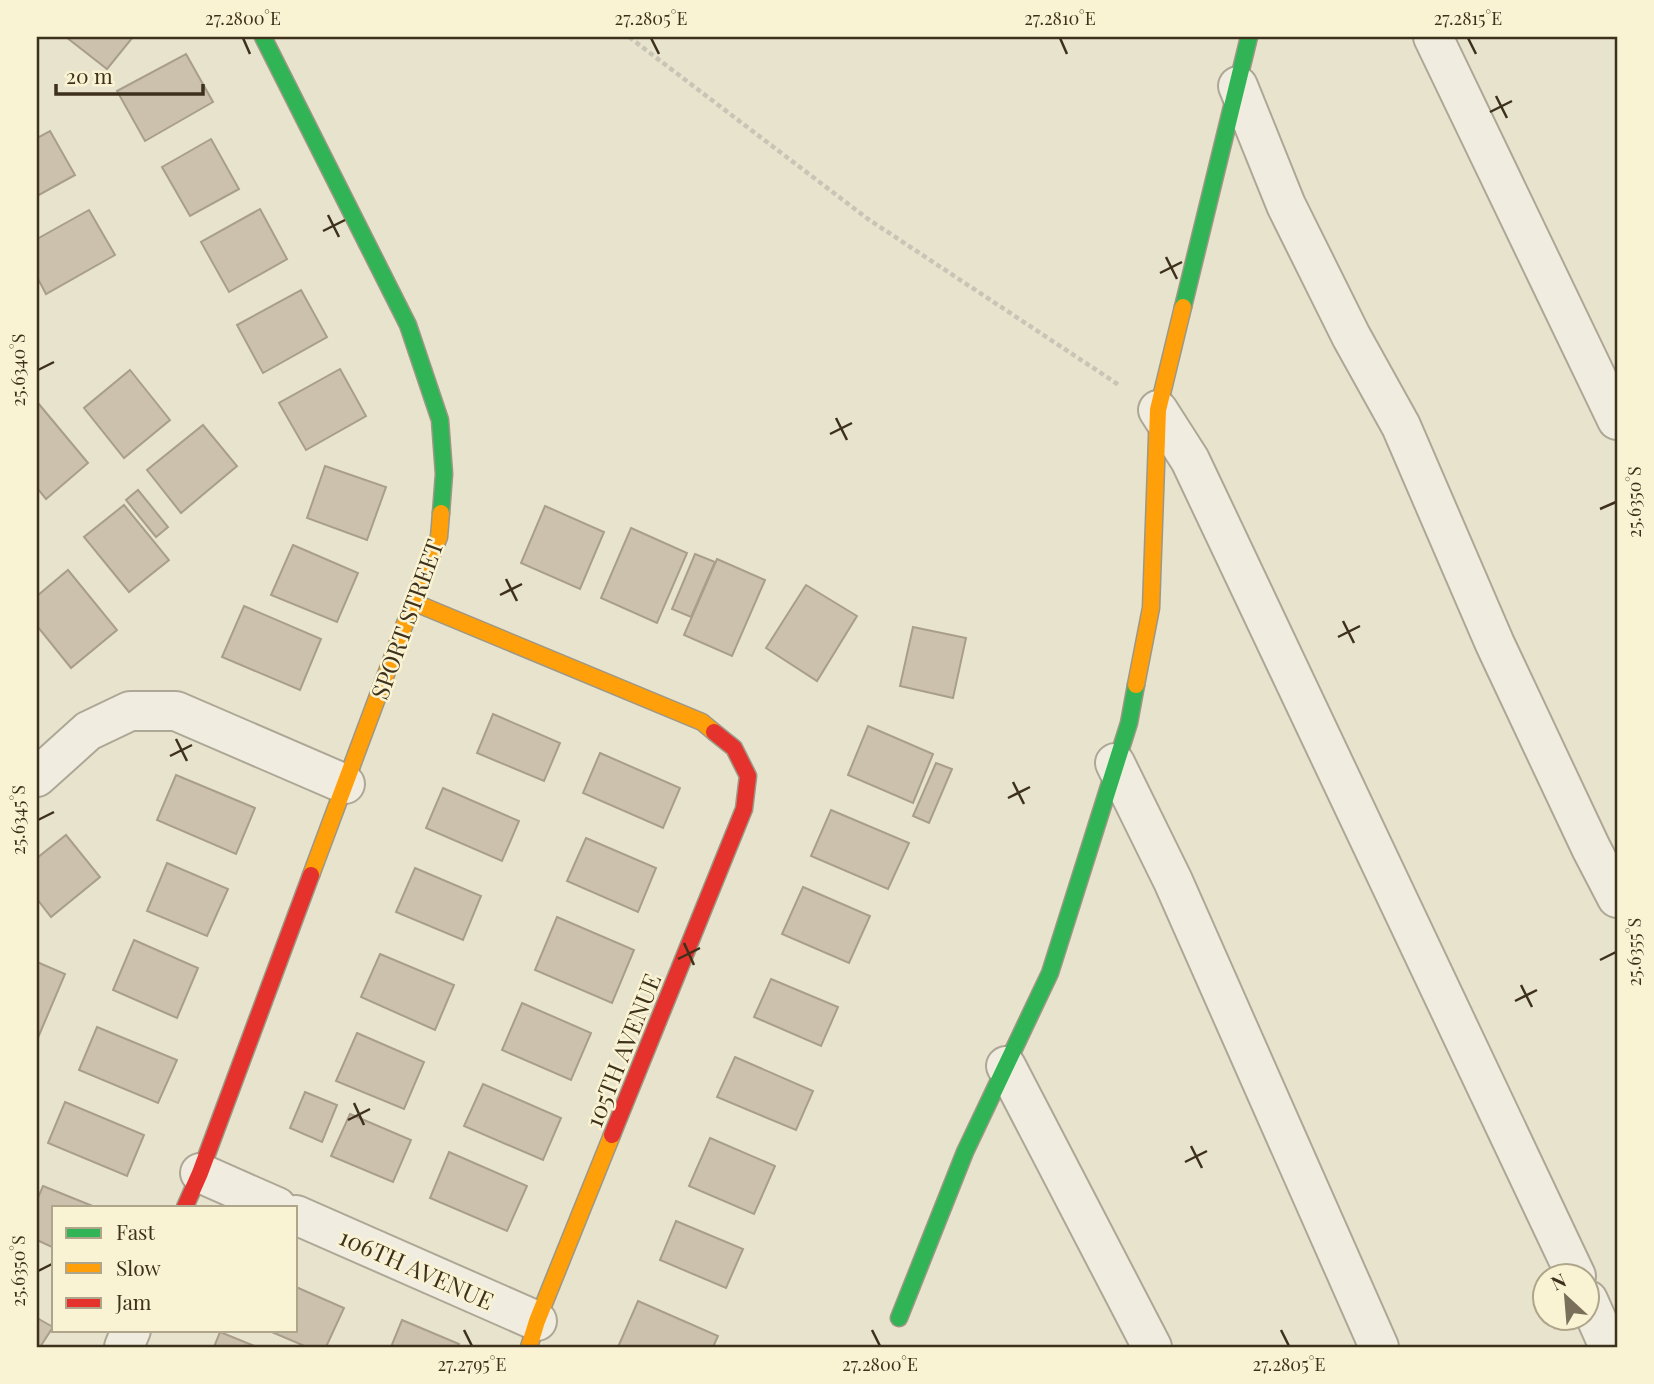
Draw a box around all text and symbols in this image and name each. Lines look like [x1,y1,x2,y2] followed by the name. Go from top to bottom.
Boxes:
[205,6,281,30] text: 27.2800°E
[615,6,687,30] text: 27.2805°E
[1024,6,1096,30] text: 27.2810°E
[1434,6,1502,30] text: 27.2815°E
[56,52,203,96] scale bar
[66,61,113,89] text: 20 m
[6,334,30,406] text: 25.6340°S
[1622,466,1646,538] text: 25.6350°S
[362,535,450,703] street label: SPORT STREET
[6,785,30,855] text: 25.6345°S
[1622,918,1646,986] text: 25.6355°S
[577,968,667,1132] street label: 105TH AVENUE
[52,1206,298,1332] legend
[116,1217,155,1245] text: Fast
[335,1220,499,1316] street label: 106TH AVENUE
[6,1235,30,1307] text: 25.6350°S
[116,1253,161,1281] text: Slow
[1532,1262,1602,1332] north arrow
[1546,1266,1570,1296] text: N
[115,1287,152,1315] text: Jam
[437,1352,507,1376] text: 27.2795°E
[842,1352,918,1376] text: 27.2800°E
[1253,1352,1325,1376] text: 27.2805°E

